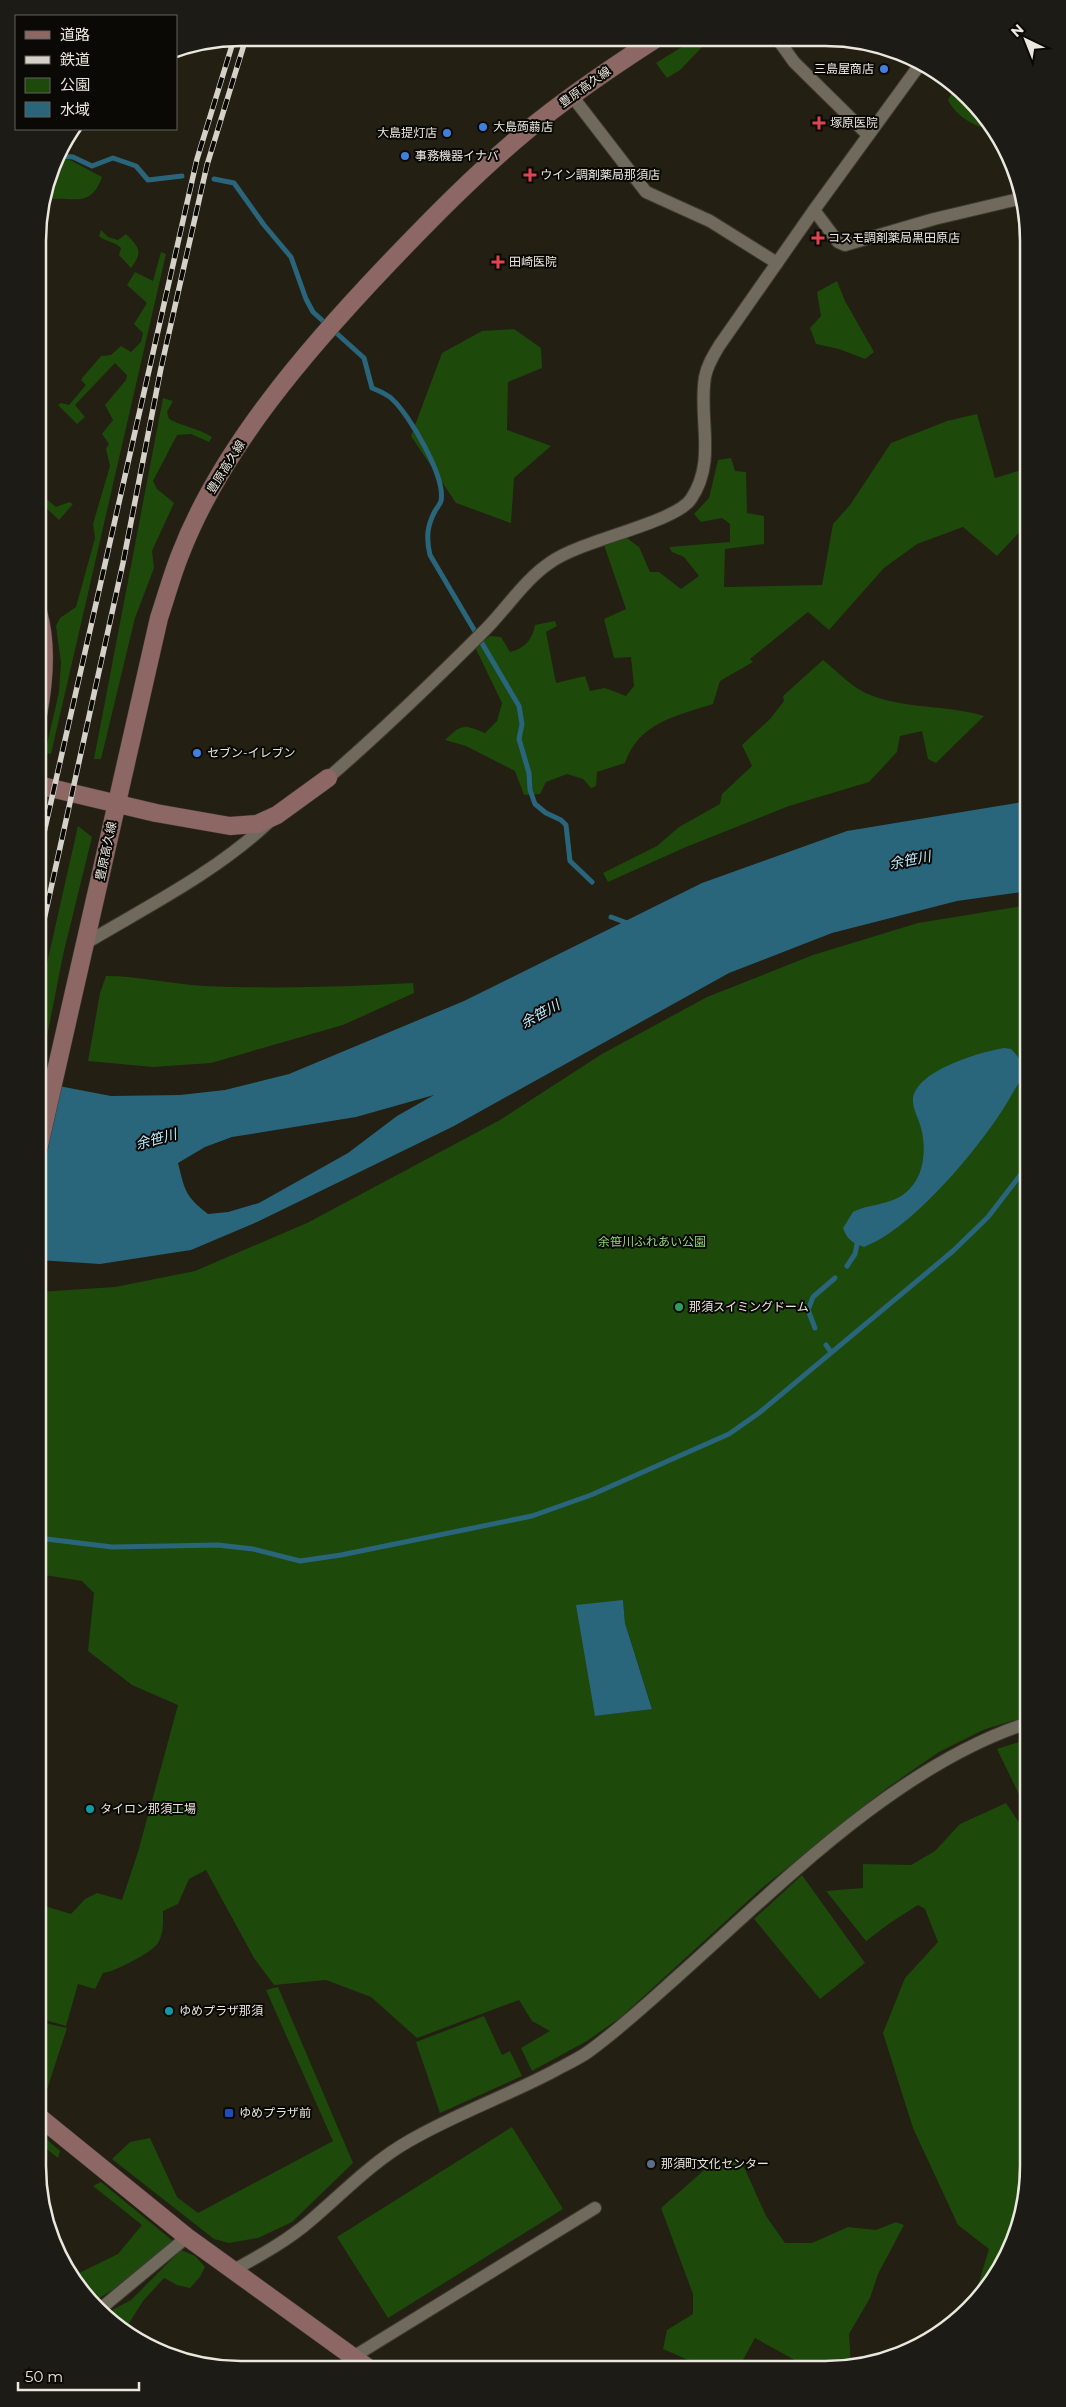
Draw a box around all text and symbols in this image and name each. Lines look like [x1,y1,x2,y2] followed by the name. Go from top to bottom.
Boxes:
[15,15,178,130] legend
[1001,15,1051,65] north arrow
[1007,20,1027,41] text: N
[60,25,90,44] text: 道路
[60,50,90,69] text: 鉄道
[814,61,874,76] place label: 三島屋商店
[556,63,613,110] street label: 豊原高久線
[878,63,890,75] marker: 三島屋商店
[60,75,90,94] text: 公園
[60,100,90,119] text: 水域
[830,115,878,130] place label: 塚原医院
[812,116,826,130] marker: 塚原医院
[493,119,553,134] place label: 大島蒟蒻店
[477,121,489,133] marker: 大島蒟蒻店
[377,125,437,140] place label: 大島提灯店
[441,127,453,139] marker: 大島提灯店
[415,148,499,163] place label: 事務機器イナバ
[399,150,411,162] marker: 事務機器イナバ
[540,167,660,182] place label: ウイン調剤薬局那須店
[524,169,536,181] marker: ウイン調剤薬局那須店
[828,230,960,245] place label: コスモ調剤薬局黒田原店
[812,232,824,244] marker: コスモ調剤薬局黒田原店
[509,254,557,269] place label: 田崎医院
[491,255,505,269] marker: 田崎医院
[203,437,248,496] street label: 豊原高久線
[207,745,296,760] place label: セブン-イレブン
[191,747,203,759] marker: セブン-イレブン
[92,820,119,882] street label: 豊原高久線
[888,847,934,873] water label: 余笹川
[517,995,564,1032] water label: 余笹川
[133,1124,181,1153] water label: 余笹川
[598,1234,706,1249] park label: 余笹川ふれあい公園
[689,1299,809,1314] place label: 那須スイミングドーム
[673,1301,685,1313] marker: 那須スイミングドーム
[100,1801,196,1816] place label: タイロン那須工場
[84,1803,96,1815] marker: タイロン那須工場
[179,2003,263,2018] place label: ゆめプラザ那須
[163,2005,175,2017] marker: ゆめプラザ那須
[239,2105,311,2120] place label: ゆめプラザ前
[223,2107,235,2119] marker: ゆめプラザ前
[661,2156,769,2171] place label: 那須町文化センター
[645,2158,657,2170] marker: 那須町文化センター
[18,2360,139,2392] scale bar
[25,2367,63,2386] text: 50 m

